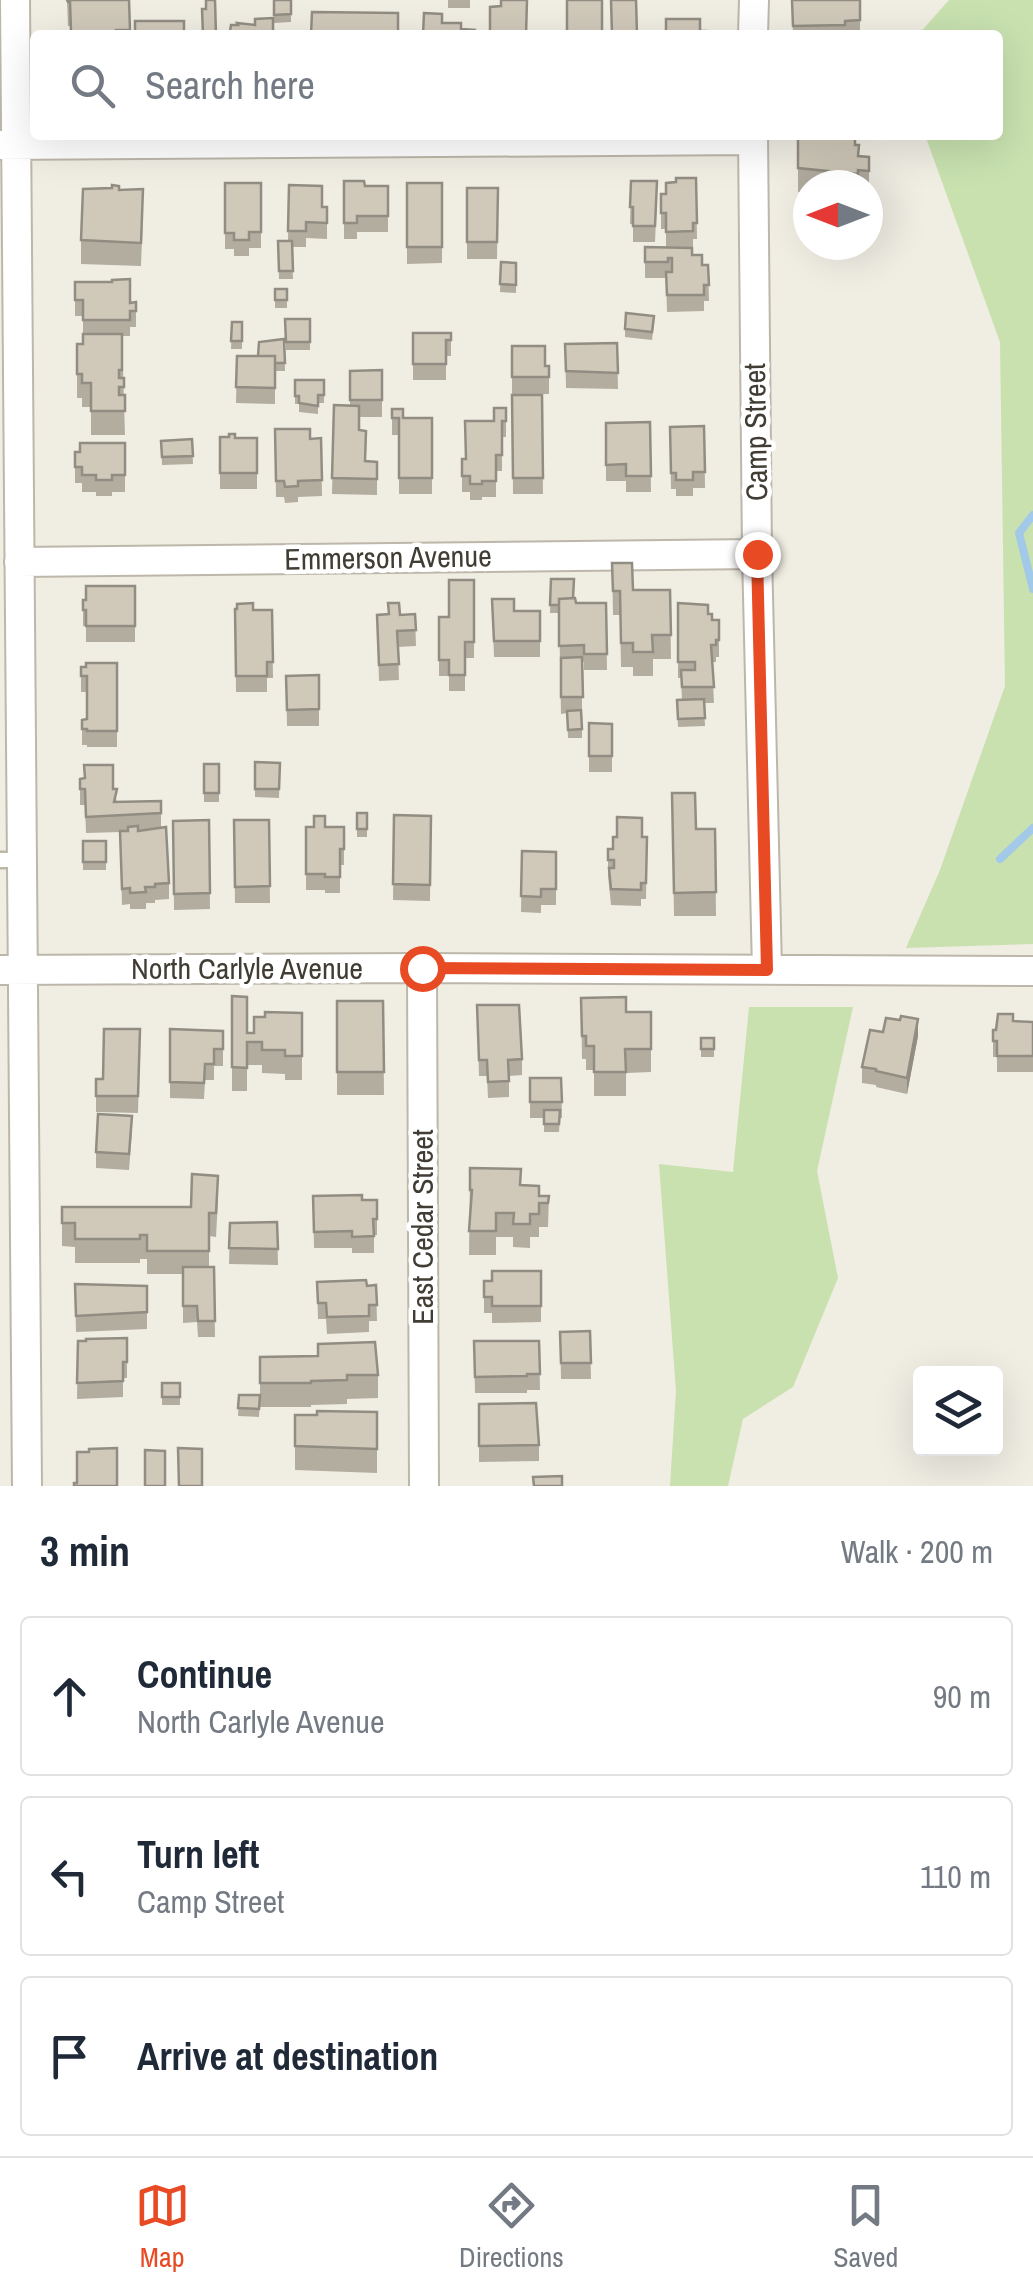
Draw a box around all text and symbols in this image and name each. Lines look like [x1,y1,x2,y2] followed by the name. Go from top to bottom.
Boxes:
[30,30,1003,140] search box
[65,58,120,113] icon: search
[145,60,315,111] text: Search here
[793,170,883,260] north arrow
[734,362,776,501] street label: Camp Street
[735,532,781,578] route end
[284,535,492,579] street label: Emmerson Avenue
[400,946,446,992] route start
[131,948,363,988] street label: North Carlyle Avenue
[402,1129,442,1325] street label: East Cedar Street
[913,1366,1003,1456] map controls
[913,1366,1003,1456] button: layers
[40,1523,130,1579] text: 3 min
[841,1530,993,1573] text: Walk · 200 m
[137,1649,272,1700] text: Continue
[42,1669,97,1724] icon: ahead
[933,1675,991,1718] text: 90 m
[137,1700,385,1743] text: North Carlyle Avenue
[137,1829,259,1880] text: Turn left
[42,1849,97,1904] icon: left
[920,1855,991,1898] text: 110 m
[137,1880,284,1923] text: Camp Street
[42,2029,97,2084] icon: arrive
[137,2031,438,2082] text: Arrive at destination
[135,2178,190,2276] tab: Map
[459,2178,564,2276] tab: Directions
[833,2178,898,2276] tab: Saved

